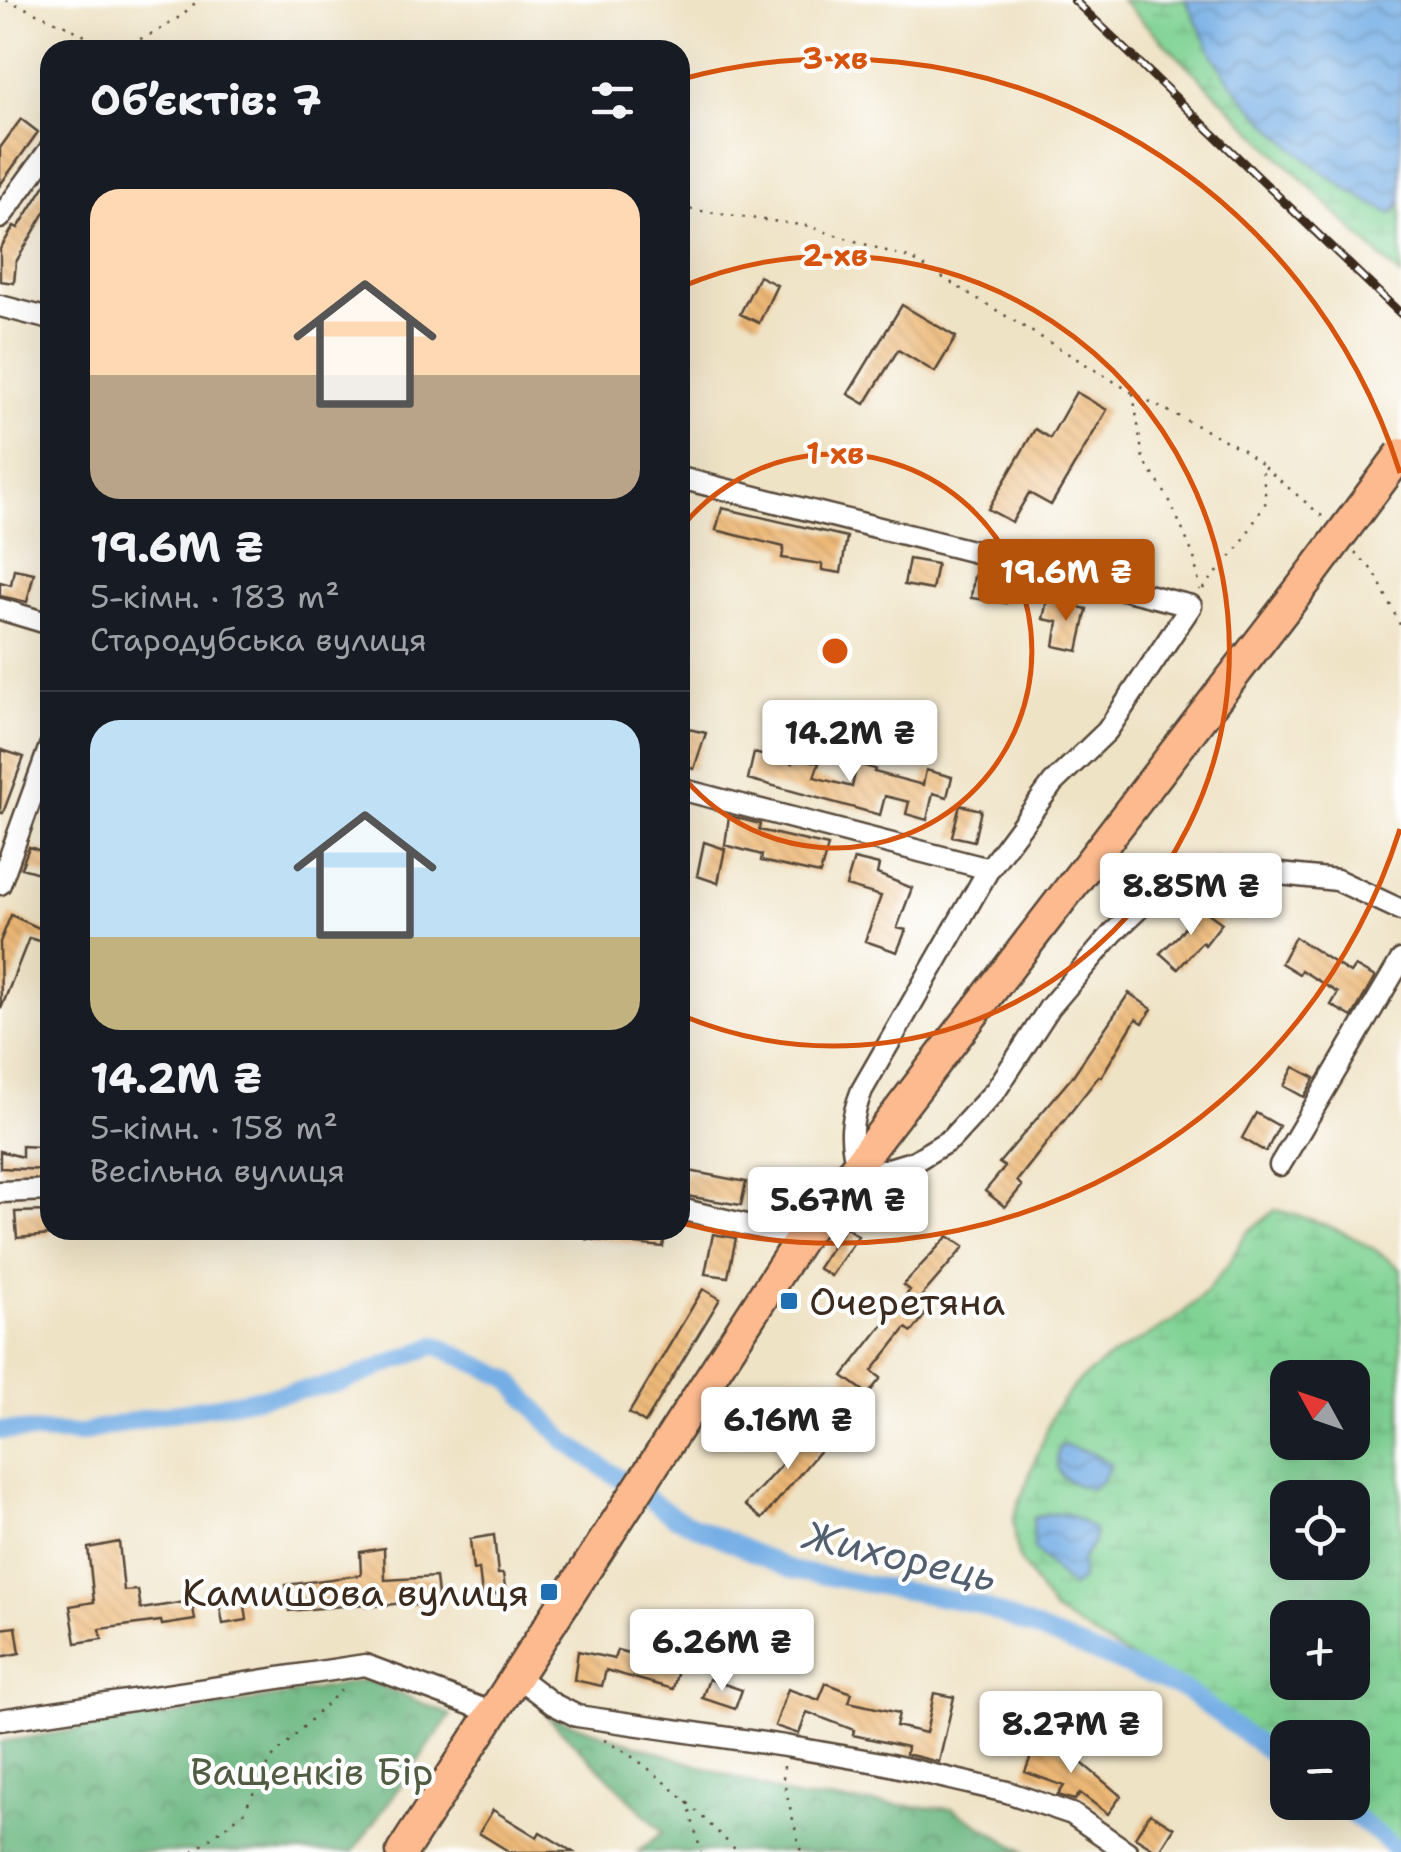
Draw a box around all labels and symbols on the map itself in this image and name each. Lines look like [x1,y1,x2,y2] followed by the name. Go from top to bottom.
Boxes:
[802,38,868,79] text: 3 хв
[802,235,868,276] text: 2 хв
[806,433,864,474] text: 1 хв
[974,539,1158,624] pin: 19.6M ₴
[817,633,853,669] centre of rings
[758,700,942,785] pin: 14.2M ₴
[1099,853,1283,938] pin: 8.85M ₴
[746,1167,930,1252] pin: 5.67M ₴
[809,1276,1005,1327] place label: Очеретяна
[778,1290,800,1312] marker: Очеретяна
[1270,1360,1370,1460] north arrow
[696,1387,880,1472] pin: 6.16M ₴
[796,1507,1002,1604] water label: Жихорець
[182,1567,529,1618] place label: Камишова вулиця
[538,1581,560,1603] marker: Камишова вулиця
[630,1609,814,1694] pin: 6.26M ₴
[979,1691,1163,1776] pin: 8.27M ₴
[190,1746,434,1797] park label: Ващенків Бір

